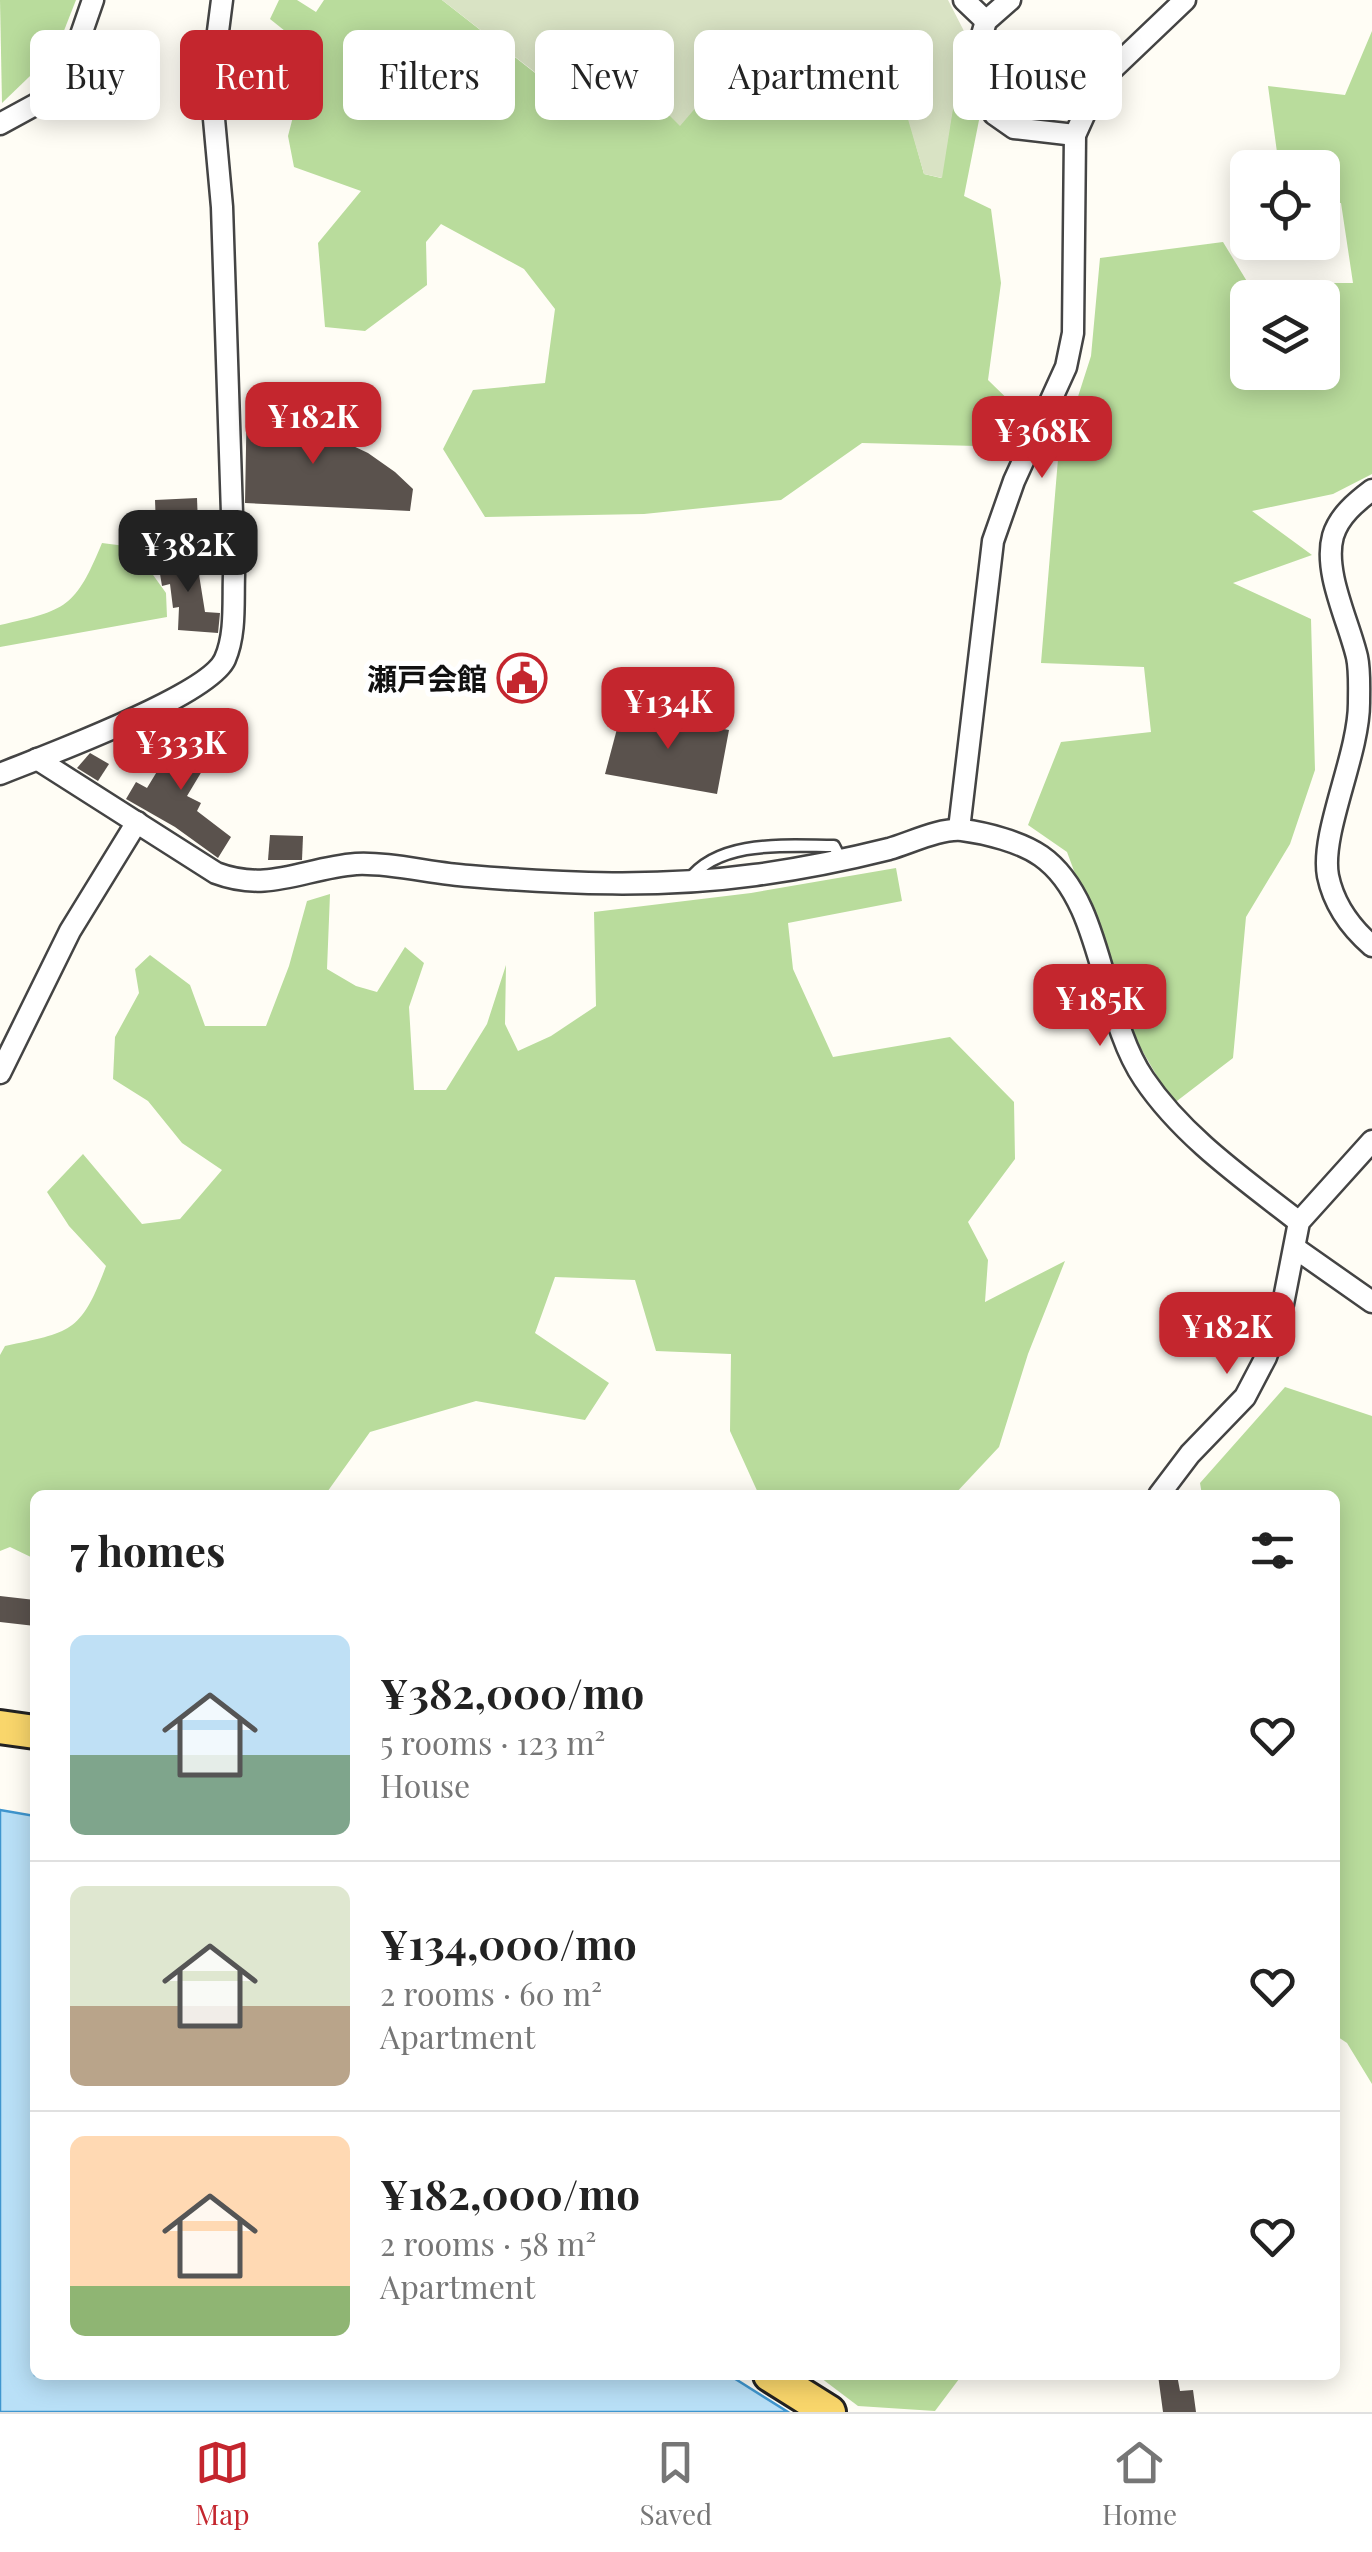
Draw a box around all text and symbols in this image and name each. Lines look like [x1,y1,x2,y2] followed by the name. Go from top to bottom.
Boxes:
[30,30,160,120] chip: Buy
[180,30,323,120] chip: Rent
[343,30,515,120] chip: Filters
[535,30,674,120] chip: New
[694,30,933,120] chip: Apartment
[953,30,1122,120] chip: House
[1230,150,1340,390] map controls
[1230,150,1340,260] button: locate
[1230,280,1340,390] button: layers
[243,382,383,467] pin: ¥182K
[267,393,359,436] text: ¥182K
[972,396,1112,481] pin: ¥368K
[994,407,1090,450] text: ¥368K
[118,510,258,595] pin: ¥382K
[141,521,235,564] text: ¥382K
[496,652,548,704] public building icon: 瀬戸会館
[367,658,487,698] place label: 瀬戸会館
[598,667,738,752] pin: ¥134K
[623,678,713,721] text: ¥134K
[111,708,251,793] pin: ¥333K
[135,719,227,762] text: ¥333K
[1030,964,1170,1049] pin: ¥185K
[1055,975,1145,1018] text: ¥185K
[1157,1292,1297,1377] pin: ¥182K
[1181,1303,1273,1346] text: ¥182K
[70,1522,225,1578] text: 7 homes
[1245,1523,1300,1578] icon: filters
[380,1664,644,1720] text: ¥382,000/mo
[150,1675,270,1795] icon: home
[1245,1708,1300,1763] icon: heart
[380,1720,605,1763] text: 5 rooms · 123 m²
[380,1763,470,1806] text: House
[380,1915,637,1971] text: ¥134,000/mo
[150,1926,270,2046] icon: home
[1245,1959,1300,2014] icon: heart
[380,1971,602,2014] text: 2 rooms · 60 m²
[380,2014,535,2057] text: Apartment
[380,2165,640,2221] text: ¥182,000/mo
[150,2176,270,2296] icon: home
[1245,2209,1300,2264] icon: heart
[380,2221,596,2264] text: 2 rooms · 58 m²
[380,2264,535,2307] text: Apartment
[195,2435,250,2532] tab: Map
[640,2435,712,2532] tab: Saved
[1102,2435,1177,2532] tab: Home

